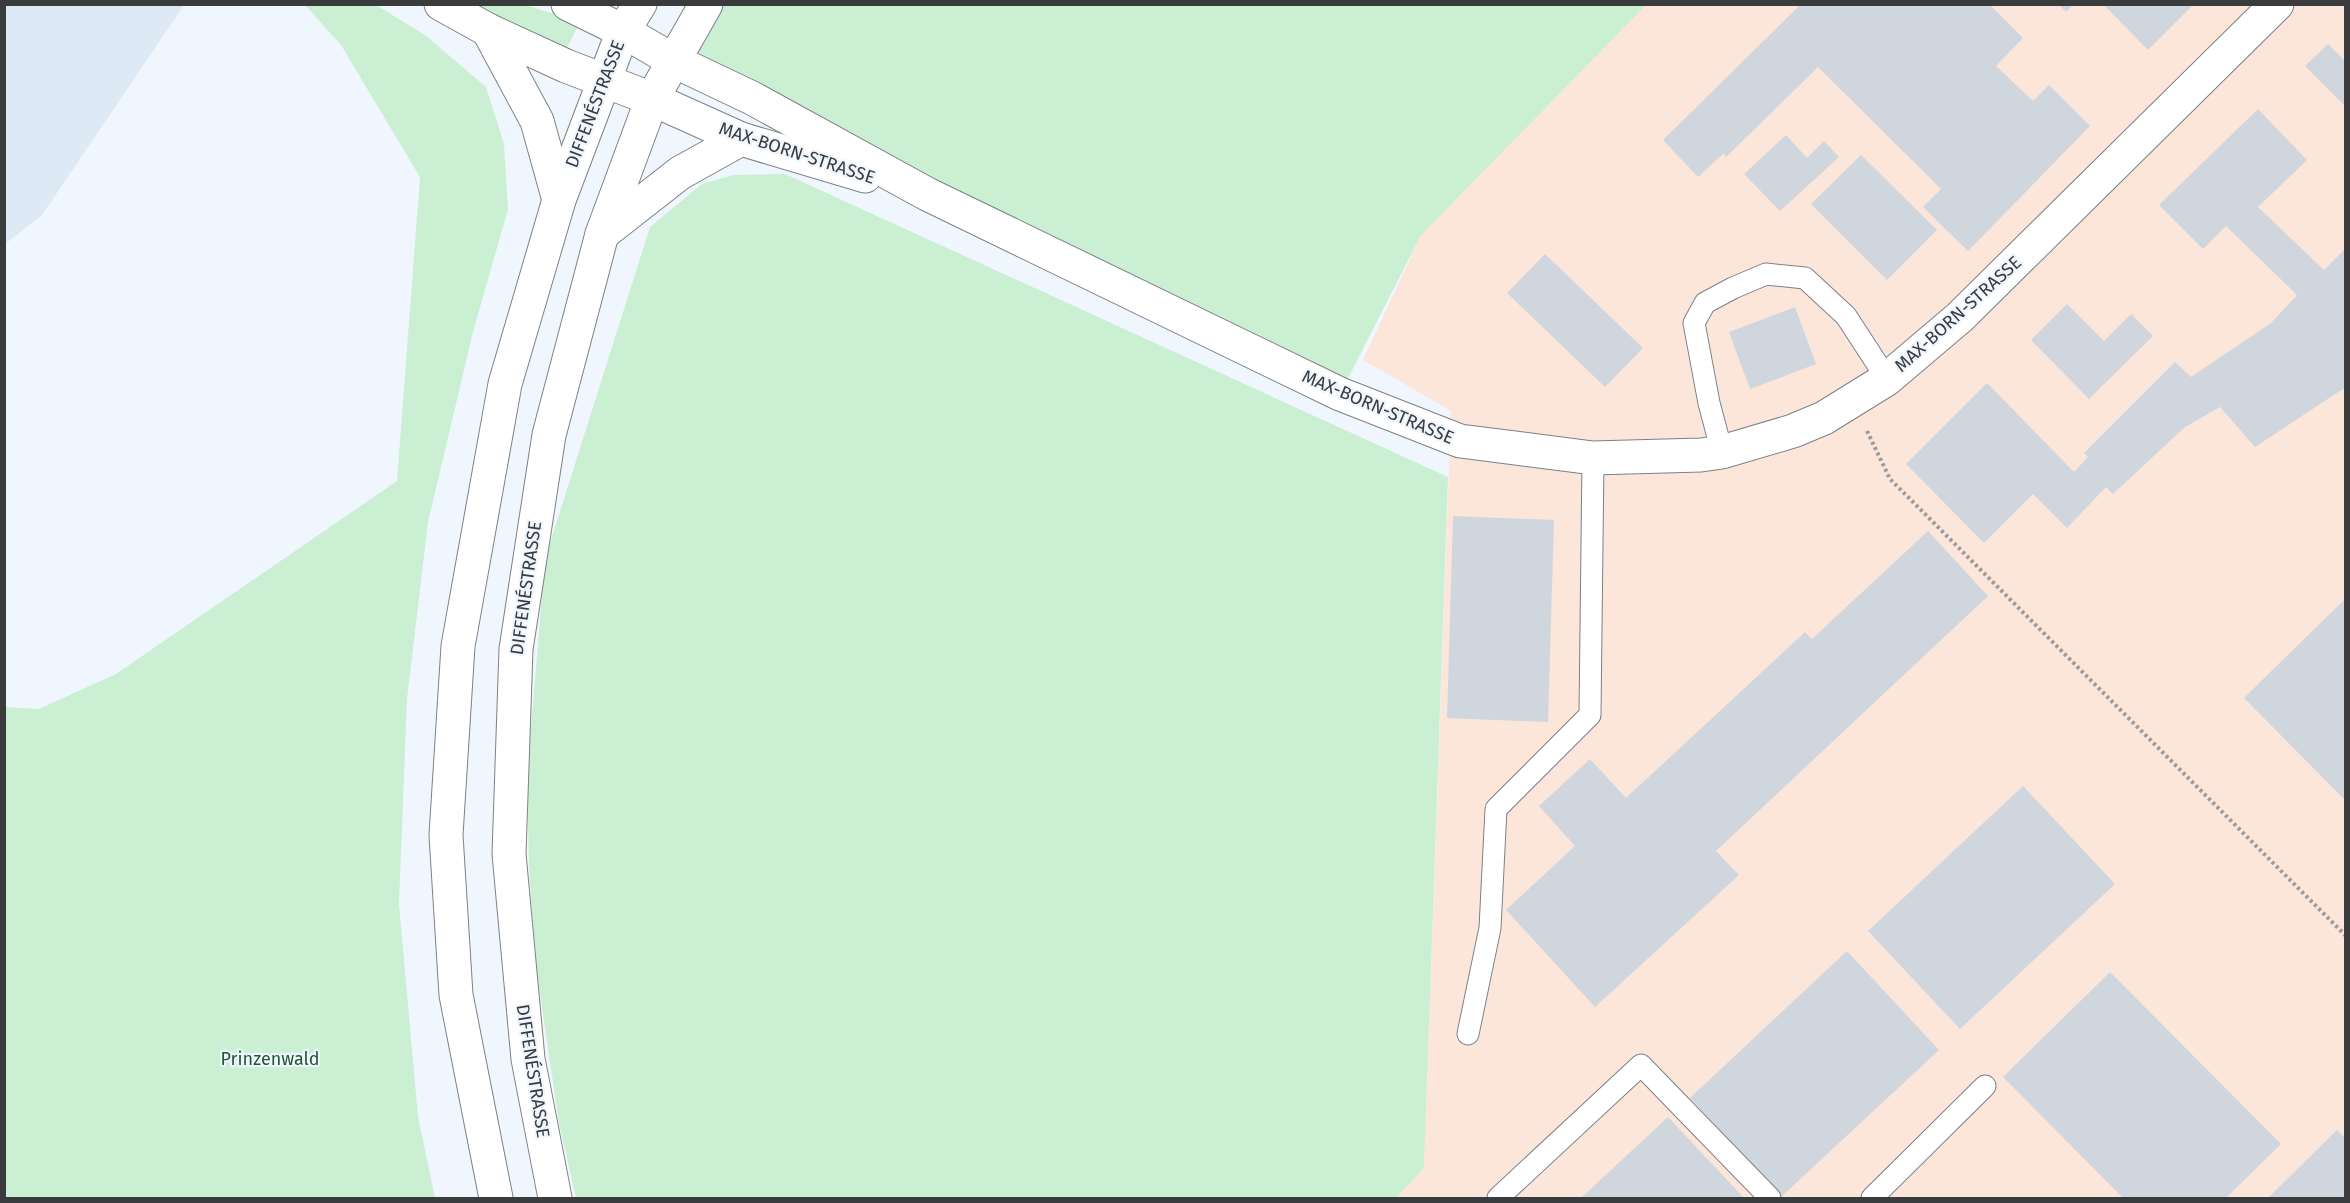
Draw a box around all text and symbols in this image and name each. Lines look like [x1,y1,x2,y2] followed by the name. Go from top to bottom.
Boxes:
[560,37,629,171] street label: DIFFENÉSTRASSE
[716,117,878,189] street label: MAX-BORN-STRASSE
[1890,251,2026,377] street label: MAX-BORN-STRASSE
[1299,365,1457,449] street label: MAX-BORN-STRASSE
[505,520,546,656] street label: DIFFENÉSTRASSE
[512,1002,555,1139] street label: DIFFENÉSTRASSE
[220,1048,320,1070] park label: Prinzenwald

